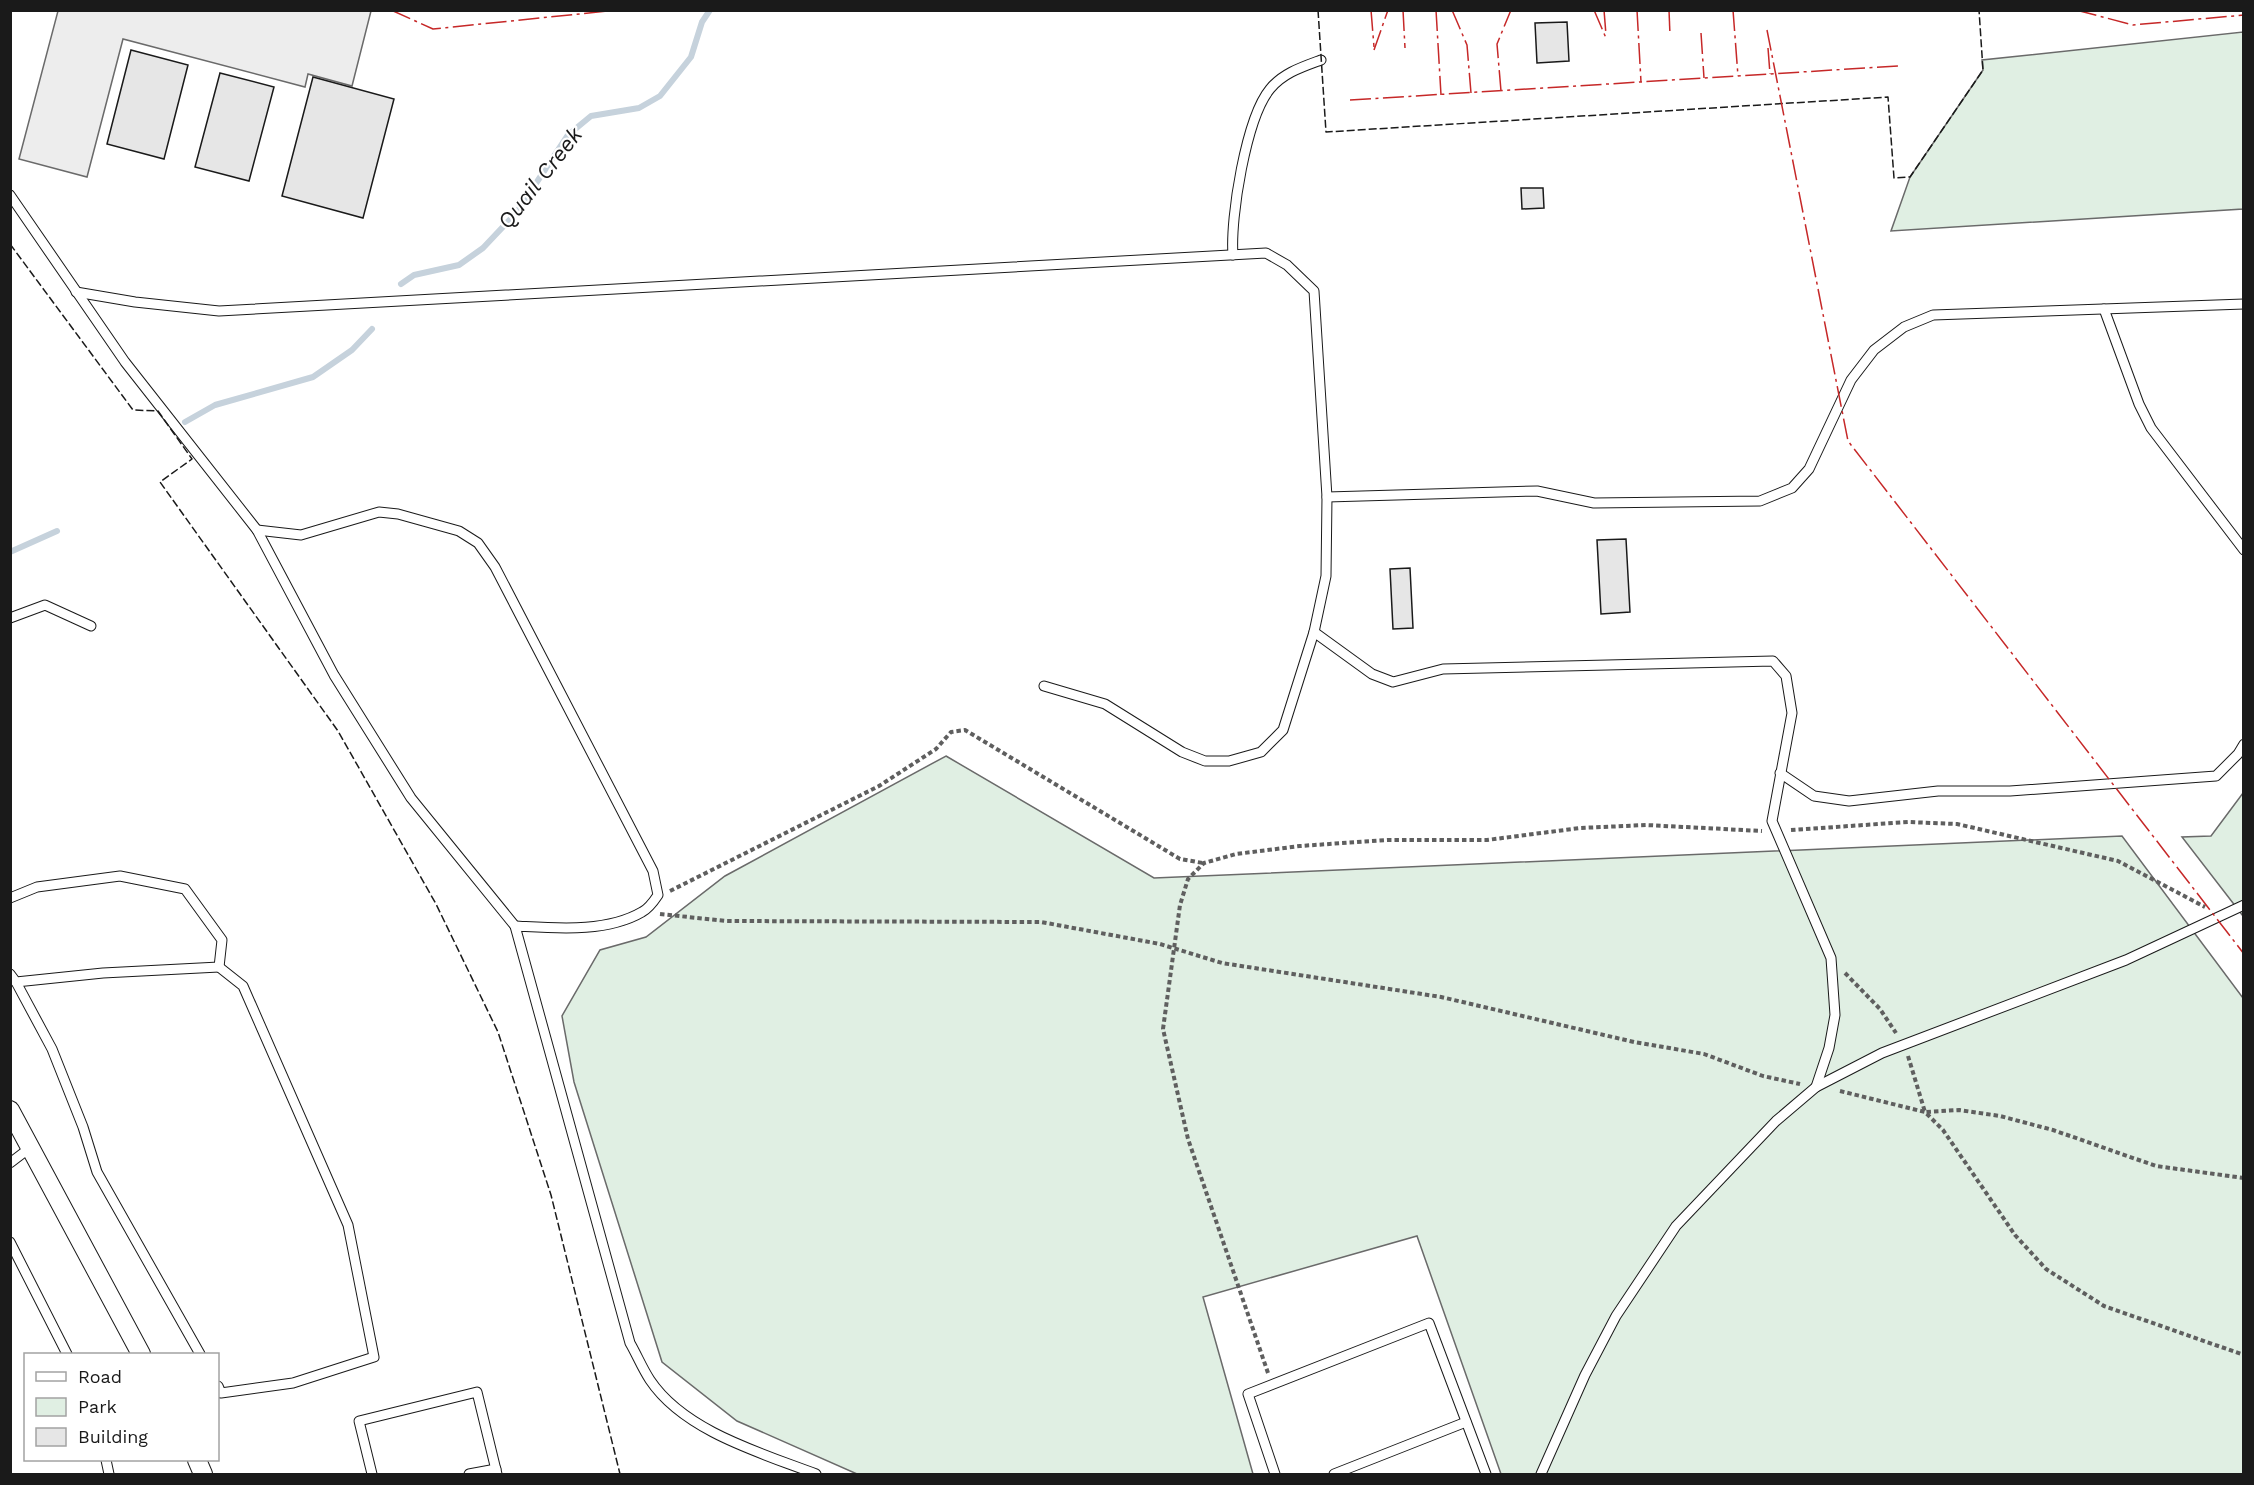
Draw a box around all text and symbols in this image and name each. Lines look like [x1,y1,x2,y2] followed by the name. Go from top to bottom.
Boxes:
[493,121,588,234] water label: Quail Creek
[24,1353,219,1461] legend
[78,1366,122,1387] text: Road
[78,1396,117,1417] text: Park
[78,1426,148,1447] text: Building

